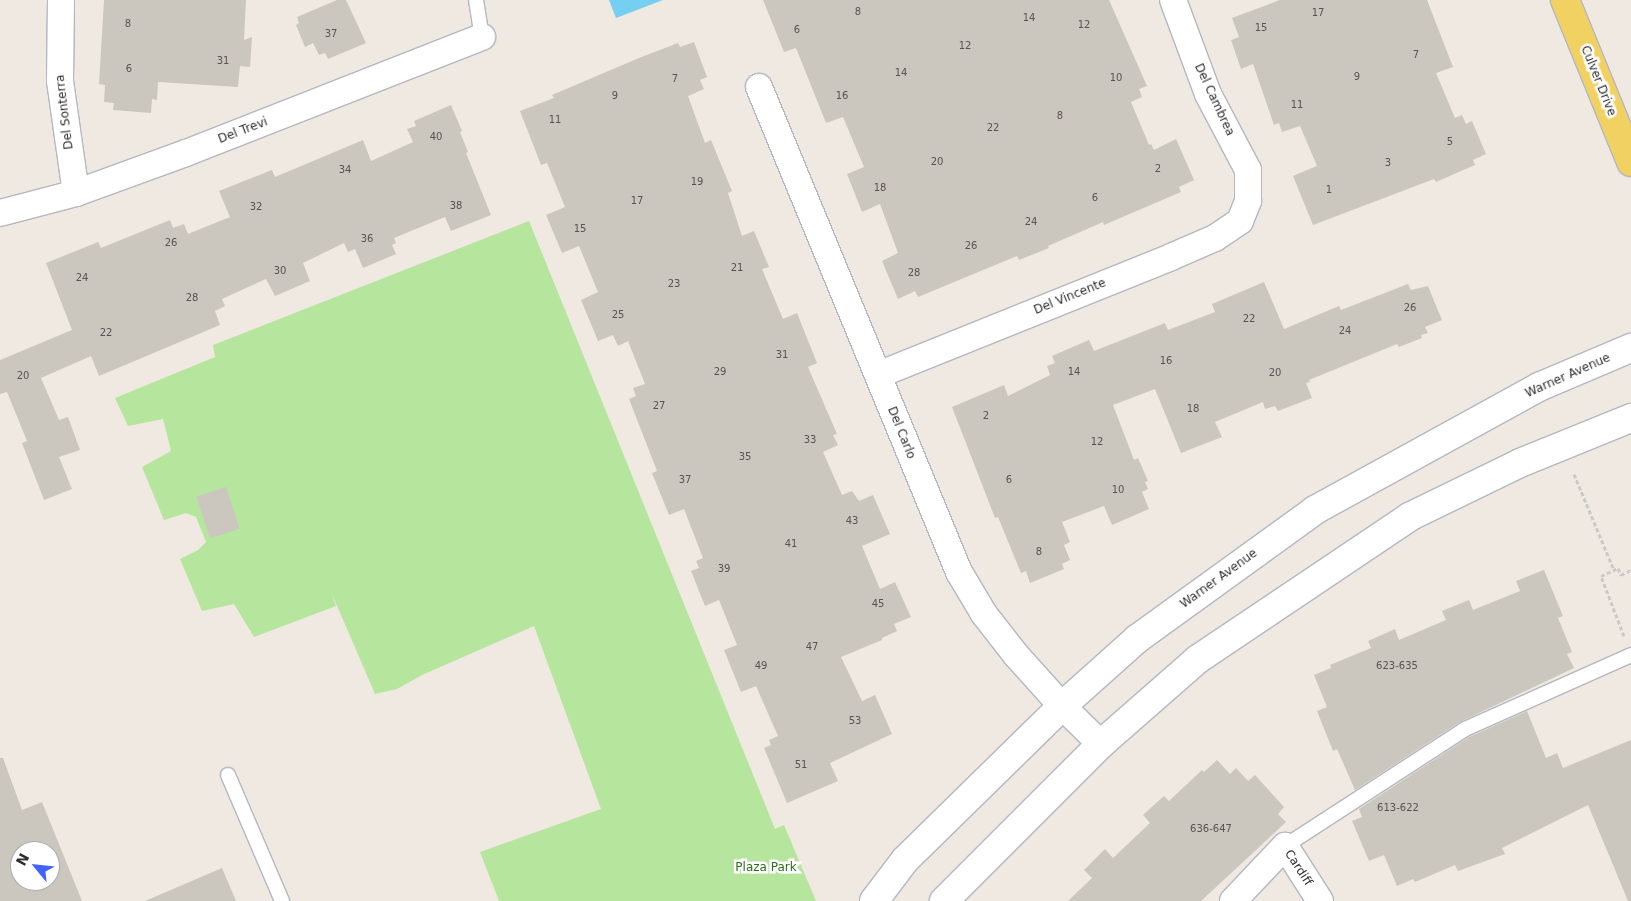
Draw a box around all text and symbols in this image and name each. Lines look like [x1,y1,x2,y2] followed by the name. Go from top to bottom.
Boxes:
[855,6,861,18] house number: 8
[1312,7,1324,19] house number: 17
[1023,12,1035,24] house number: 14
[125,18,131,30] house number: 8
[1078,19,1090,31] house number: 12
[1255,22,1267,34] house number: 15
[794,24,800,36] house number: 6
[325,28,337,40] house number: 37
[959,40,971,52] house number: 12
[1577,44,1619,118] street label: Culver Drive
[1413,49,1419,61] house number: 7
[217,55,229,67] house number: 31
[1191,62,1237,138] street label: Del Cambrea
[126,63,132,75] house number: 6
[895,67,907,79] house number: 14
[1354,71,1360,83] house number: 9
[1110,72,1122,84] house number: 10
[672,73,678,85] house number: 7
[53,74,77,150] street label: Del Sonterra
[612,90,618,102] house number: 9
[836,90,848,102] house number: 16
[1291,99,1303,111] house number: 11
[1057,110,1063,122] house number: 8
[549,114,561,126] house number: 11
[216,115,270,147] street label: Del Trevi
[987,122,999,134] house number: 22
[430,131,442,143] house number: 40
[1447,136,1453,148] house number: 5
[931,156,943,168] house number: 20
[1385,157,1391,169] house number: 3
[1155,163,1161,175] house number: 2
[339,164,351,176] house number: 34
[691,176,703,188] house number: 19
[874,182,886,194] house number: 18
[1326,184,1332,196] house number: 1
[1092,192,1098,204] house number: 6
[631,195,643,207] house number: 17
[450,200,462,212] house number: 38
[250,201,262,213] house number: 32
[1025,216,1037,228] house number: 24
[574,223,586,235] house number: 15
[361,233,373,245] house number: 36
[165,237,177,249] house number: 26
[965,240,977,252] house number: 26
[731,262,743,274] house number: 21
[274,265,286,277] house number: 30
[908,267,920,279] house number: 28
[76,272,88,284] house number: 24
[1032,276,1108,318] street label: Del Vincente
[668,278,680,290] house number: 23
[186,292,198,304] house number: 28
[1404,302,1416,314] house number: 26
[612,309,624,321] house number: 25
[1243,313,1255,325] house number: 22
[1339,325,1351,337] house number: 24
[100,327,112,339] house number: 22
[776,349,788,361] house number: 31
[1523,351,1613,401] street label: Warner Avenue
[1160,355,1172,367] house number: 16
[714,366,726,378] house number: 29
[1068,366,1080,378] house number: 14
[1269,367,1281,379] house number: 20
[17,370,29,382] house number: 20
[653,400,665,412] house number: 27
[1187,403,1199,415] house number: 18
[884,405,918,461] street label: Del Carlo
[983,410,989,422] house number: 2
[804,434,816,446] house number: 33
[1091,436,1103,448] house number: 12
[739,451,751,463] house number: 35
[679,474,691,486] house number: 37
[1006,474,1012,486] house number: 6
[1112,484,1124,496] house number: 10
[846,515,858,527] house number: 43
[785,538,797,550] house number: 41
[1036,546,1042,558] house number: 8
[1178,546,1260,612] street label: Warner Avenue
[718,563,730,575] house number: 39
[872,598,884,610] house number: 45
[806,641,818,653] house number: 47
[755,660,767,672] house number: 49
[1376,660,1418,672] house number: 623-635
[849,715,861,727] house number: 53
[795,759,807,771] house number: 51
[1377,802,1419,814] house number: 613-622
[1190,823,1232,835] house number: 636-647
[10,841,60,891] north arrow
[1281,847,1315,889] street label: Cardiff
[13,850,32,868] text: N
[735,861,797,875] park label: Plaza Park

